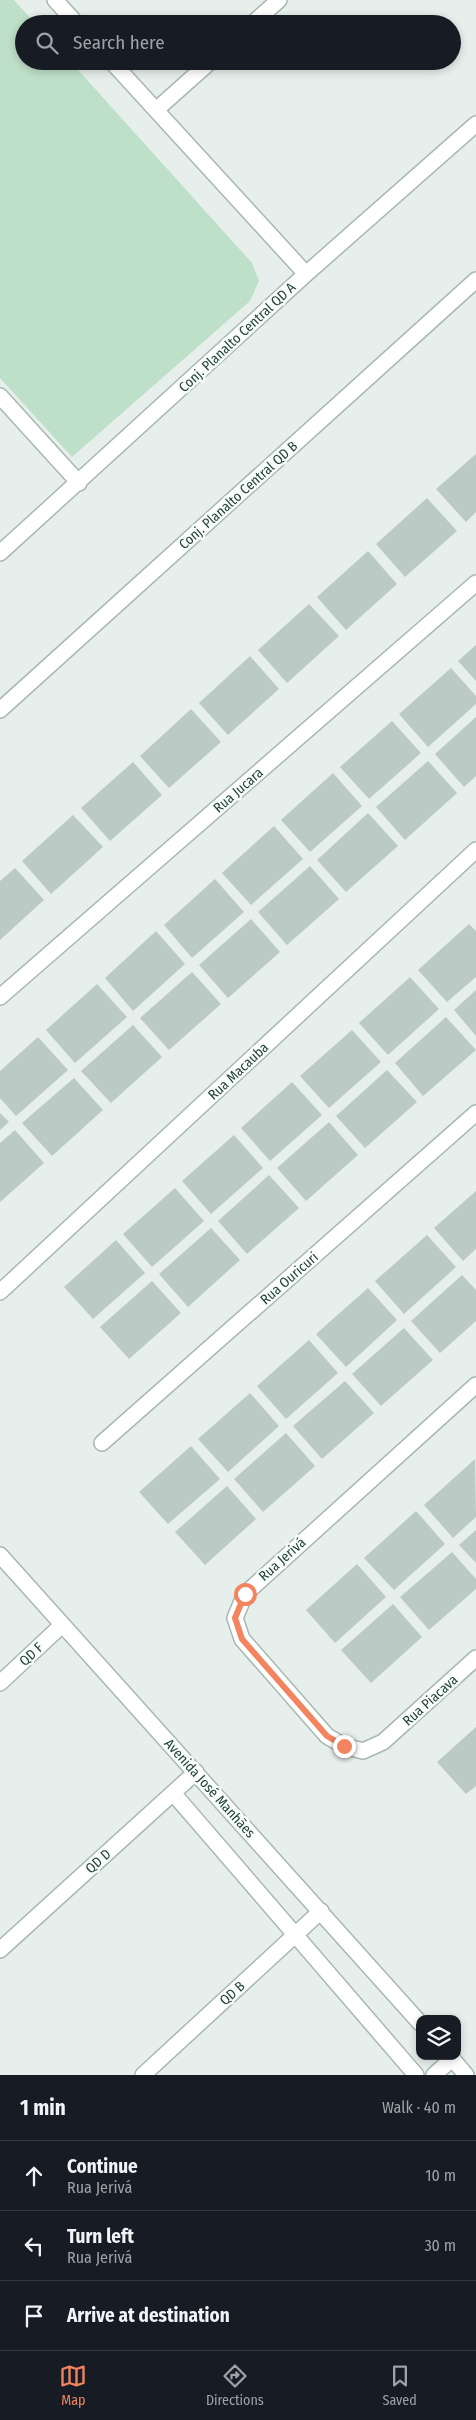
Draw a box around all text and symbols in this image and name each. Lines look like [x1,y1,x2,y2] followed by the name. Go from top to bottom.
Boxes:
[15,15,461,70] search box
[33,29,61,57] icon: search
[73,31,165,54] text: Search here
[175,278,300,396] street label: Conj. Planalto Central QD A
[176,437,301,553] street label: Conj. Planalto Central QD B
[210,764,267,817] street label: Rua Jucara
[205,1039,272,1104] street label: Rua Macauba
[257,1249,322,1308] street label: Rua Ouricuri
[255,1534,309,1585] street label: Rua Jerivá
[234,1583,257,1606] route start
[16,1639,47,1670] street label: QD F
[399,1671,461,1730] street label: Rua Piacava
[161,1735,259,1841] street label: Avenida José Manhães
[333,1735,356,1758] route end
[82,1846,115,1877] street label: QD D
[216,1978,249,2009] street label: QD B
[416,2015,461,2060] map controls
[416,2015,461,2060] button: layers
[20,2095,66,2121] text: 1 min
[382,2098,456,2117] text: Walk · 40 m
[67,2155,138,2178] text: Continue
[20,2162,48,2190] icon: ahead
[425,2166,456,2185] text: 10 m
[67,2178,132,2197] text: Rua Jerivá
[67,2225,134,2248] text: Turn left
[20,2232,48,2260] icon: left
[424,2236,456,2255] text: 30 m
[67,2248,132,2267] text: Rua Jerivá
[20,2302,48,2330] icon: arrive
[67,2304,230,2327] text: Arrive at destination
[59,2362,87,2409] tab: Map
[206,2362,264,2409] tab: Directions
[382,2362,417,2409] tab: Saved

